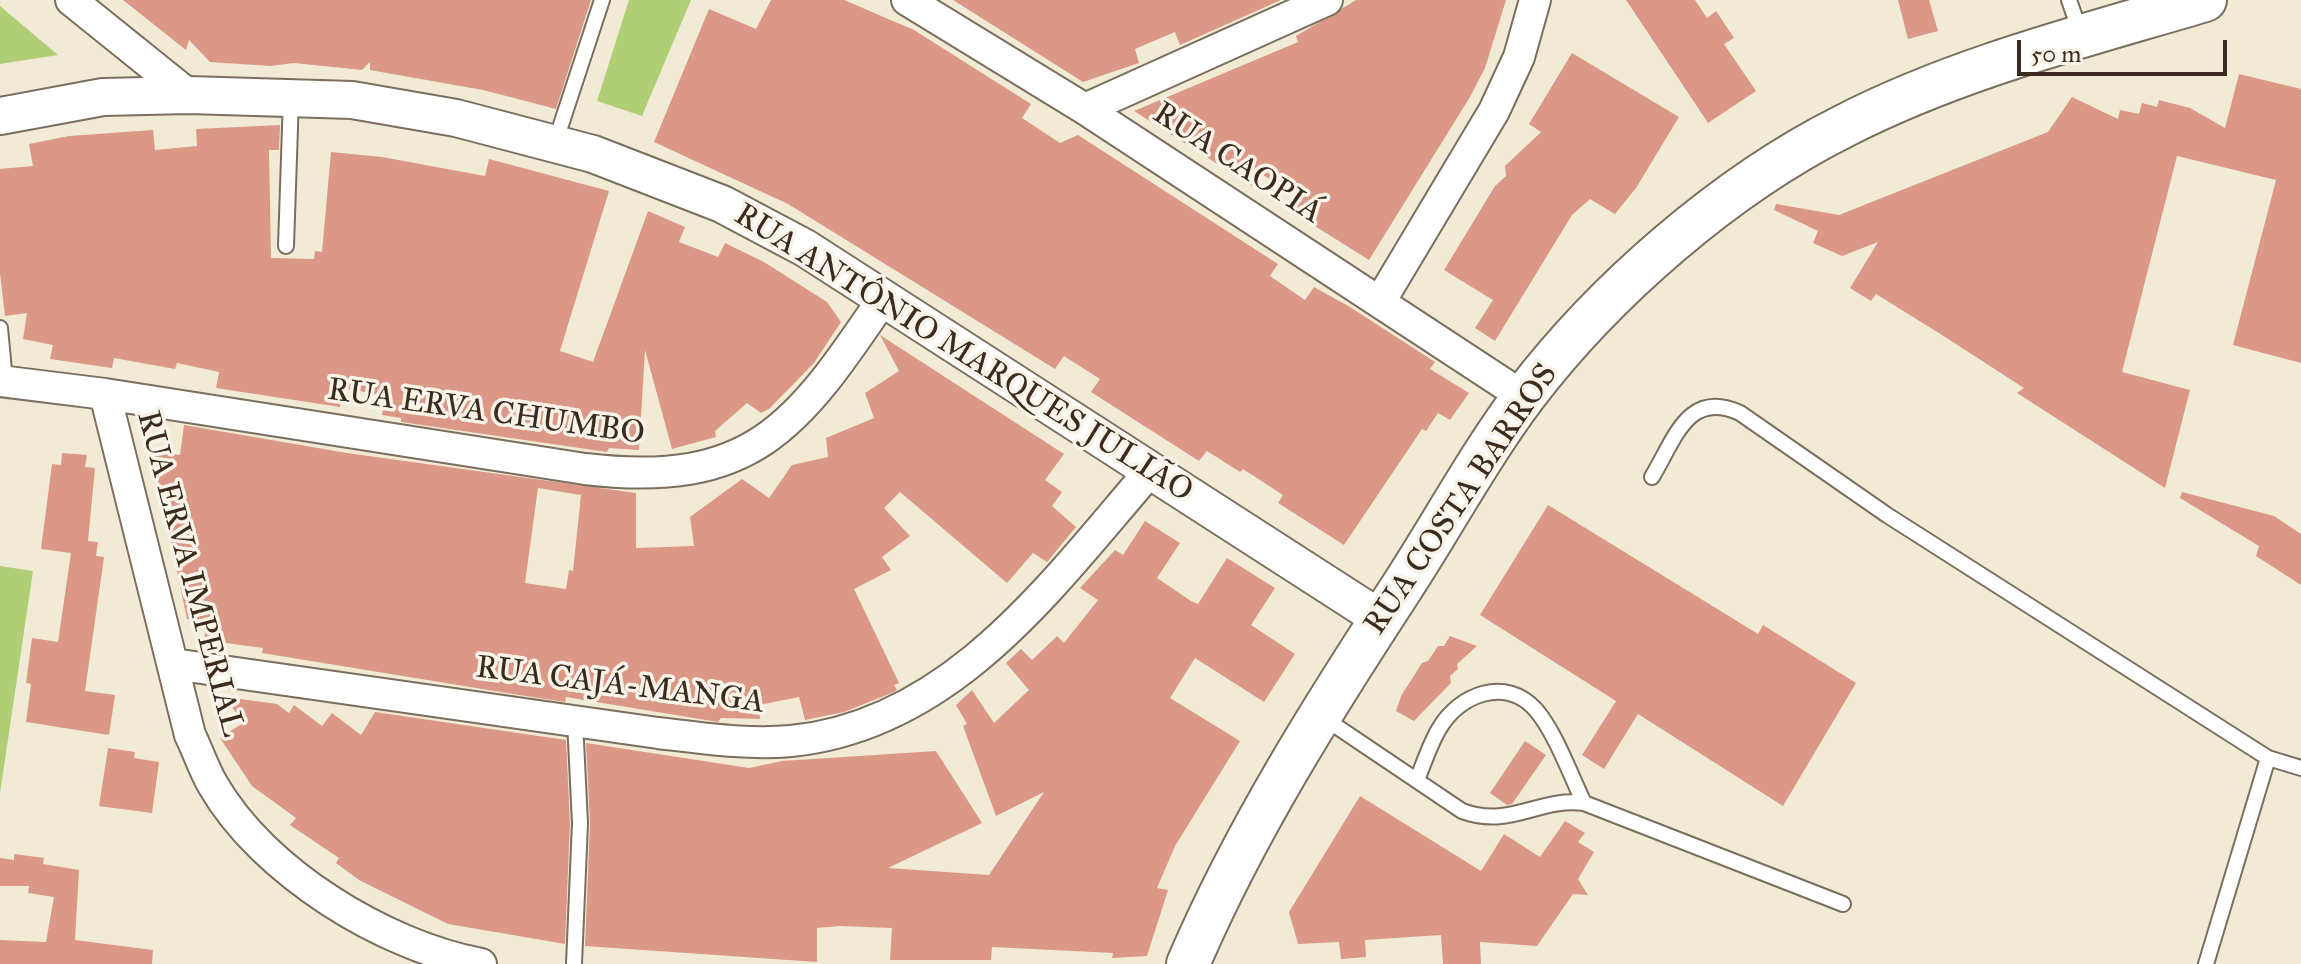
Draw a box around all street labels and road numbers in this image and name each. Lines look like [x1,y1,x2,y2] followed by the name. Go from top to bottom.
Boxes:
[1145,95,1329,233] street label: RUA CAOPIÁ
[727,196,1199,512] street label: RUA ANTÔNIO MARQUES JULIÃO
[1357,357,1567,643] street label: RUA COSTA BARROS
[325,372,647,454] street label: RUA ERVA CHUMBO
[127,407,251,741] street label: RUA ERVA IMPERIAL
[474,649,766,723] street label: RUA CAJÁ-MANGA

